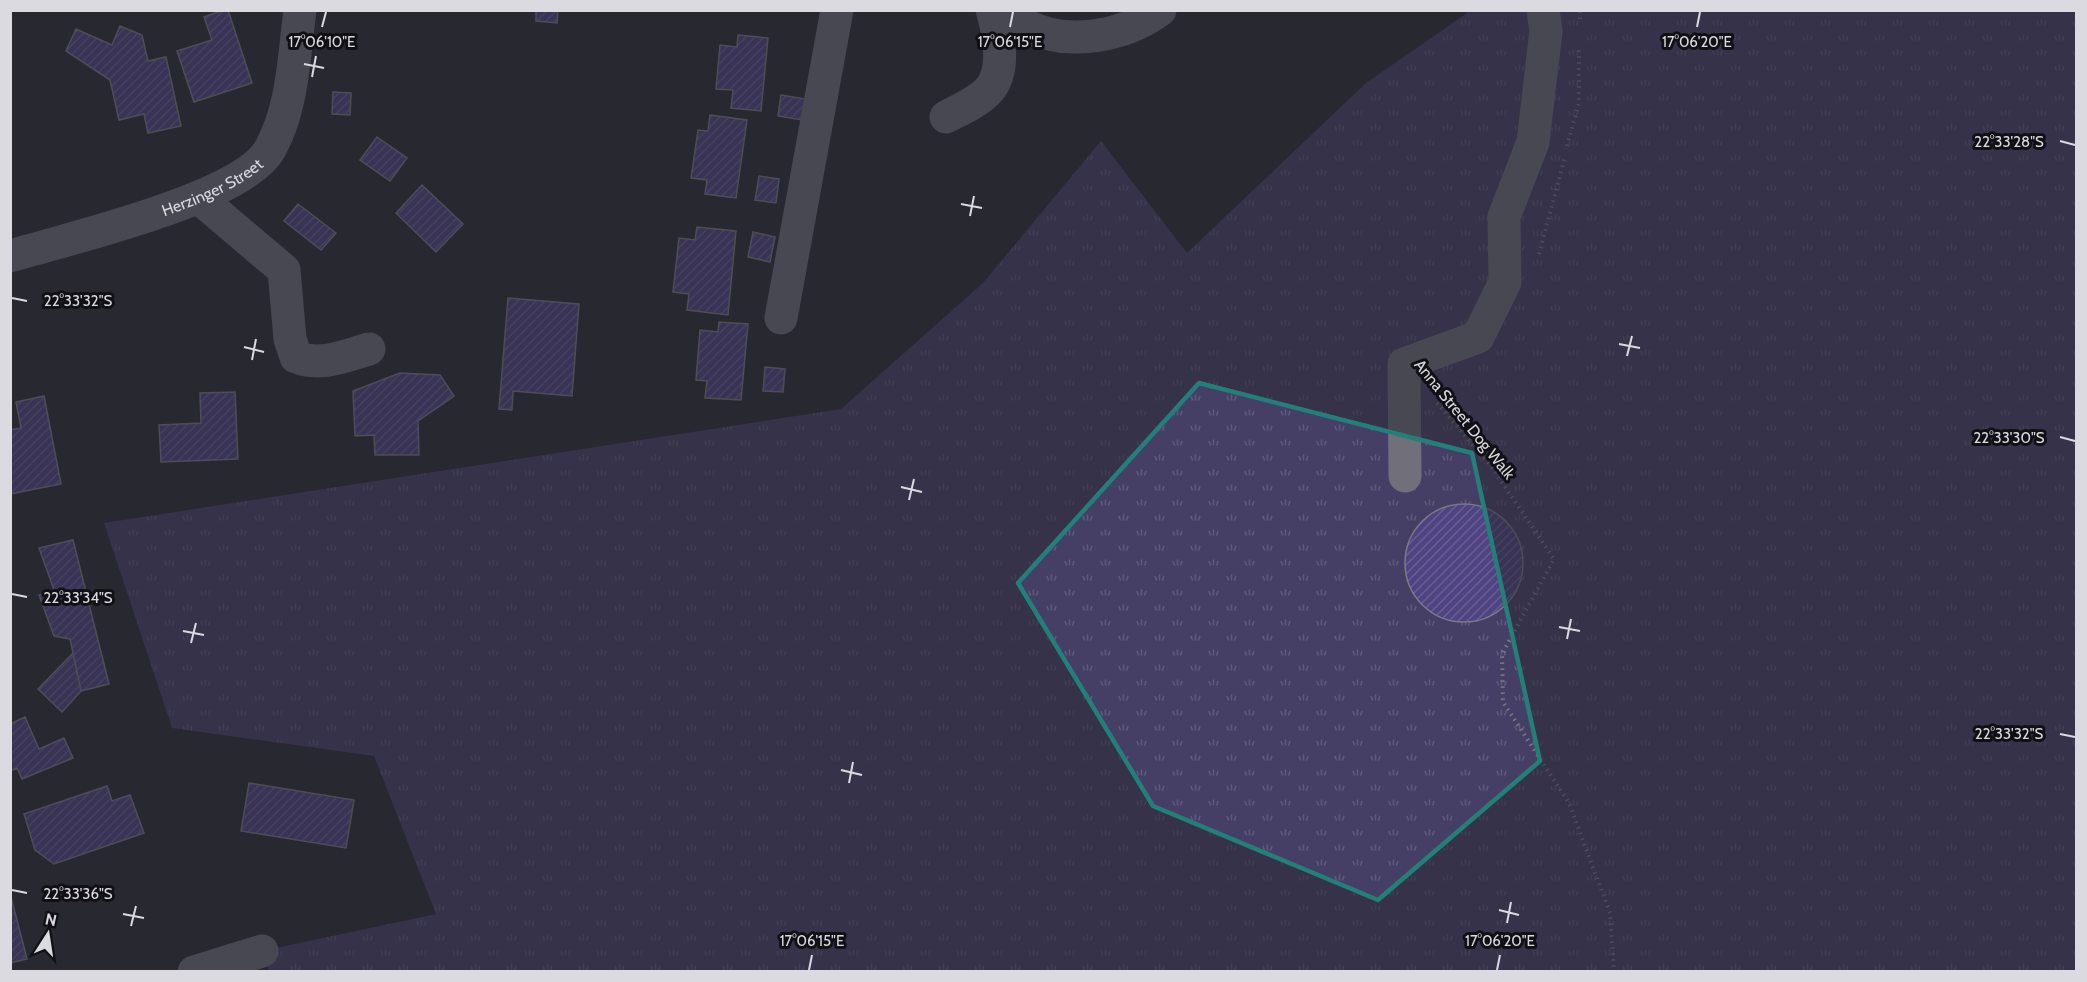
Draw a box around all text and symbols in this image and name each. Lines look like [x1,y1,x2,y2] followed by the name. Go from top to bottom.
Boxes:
[289,33,355,51] text: 17°06'10"E
[978,33,1042,51] text: 17°06'15"E
[1662,33,1732,51] text: 17°06'20"E
[1974,133,2044,151] text: 22°33'28"S
[159,154,267,220] street label: Herzinger Street
[44,292,112,310] text: 22°33'32"S
[1410,356,1519,484] street label: Anna Street Dog Walk
[1973,429,2045,447] text: 22°33'30"S
[43,589,113,607] text: 22°33'34"S
[1975,725,2043,743] text: 22°33'32"S
[43,885,113,903] text: 22°33'36"S
[18,904,78,964] north arrow
[44,909,59,930] text: N
[780,932,844,950] text: 17°06'15"E
[1465,932,1535,950] text: 17°06'20"E

